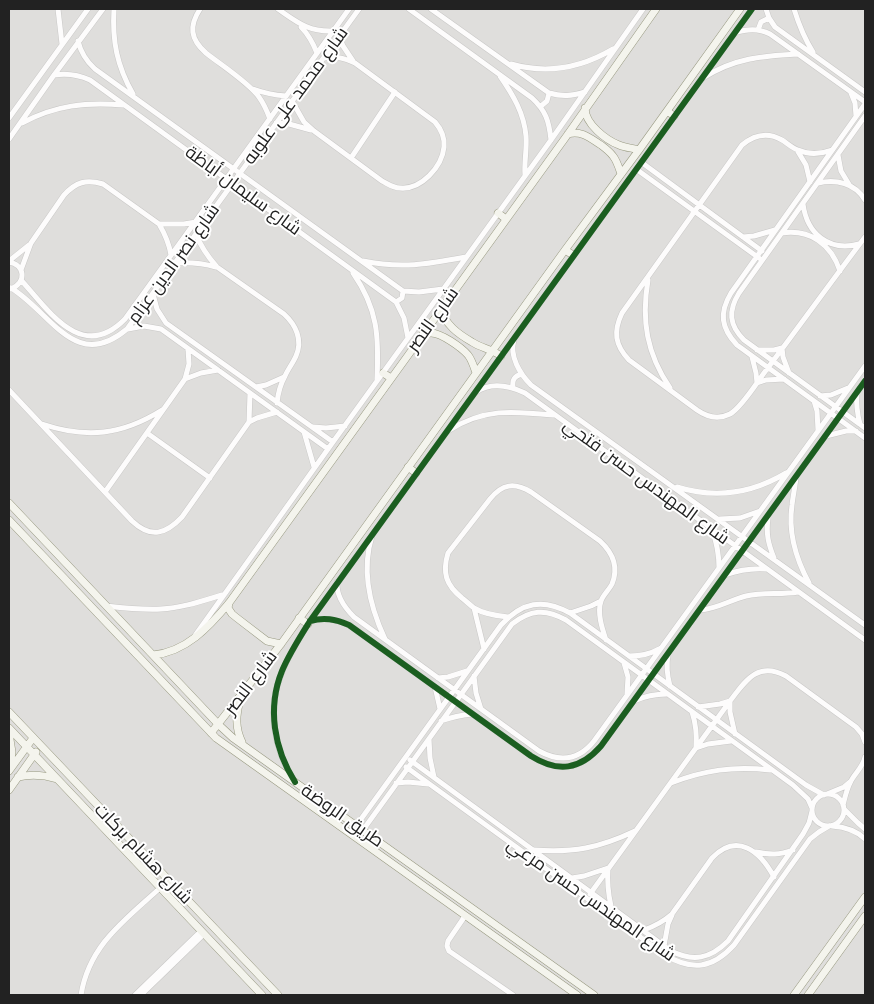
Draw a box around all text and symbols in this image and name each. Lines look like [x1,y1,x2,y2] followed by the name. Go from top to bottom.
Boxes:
[239,23,353,169] street label: شارع محمد على علوبه
[181,142,305,240] street label: شارع سليمان أباظة
[123,200,225,328] street label: شارع نصر الدين عزام
[402,283,464,357] street label: شارع النصر
[559,414,733,550] street label: شارع المهندس حسن فتحي
[220,647,282,719] street label: شارع النصر
[296,780,388,852] street label: طريق الروضة
[90,799,196,909] street label: شارع هشام بركات
[503,834,679,966] street label: شارع المهندس حسن مرعي

